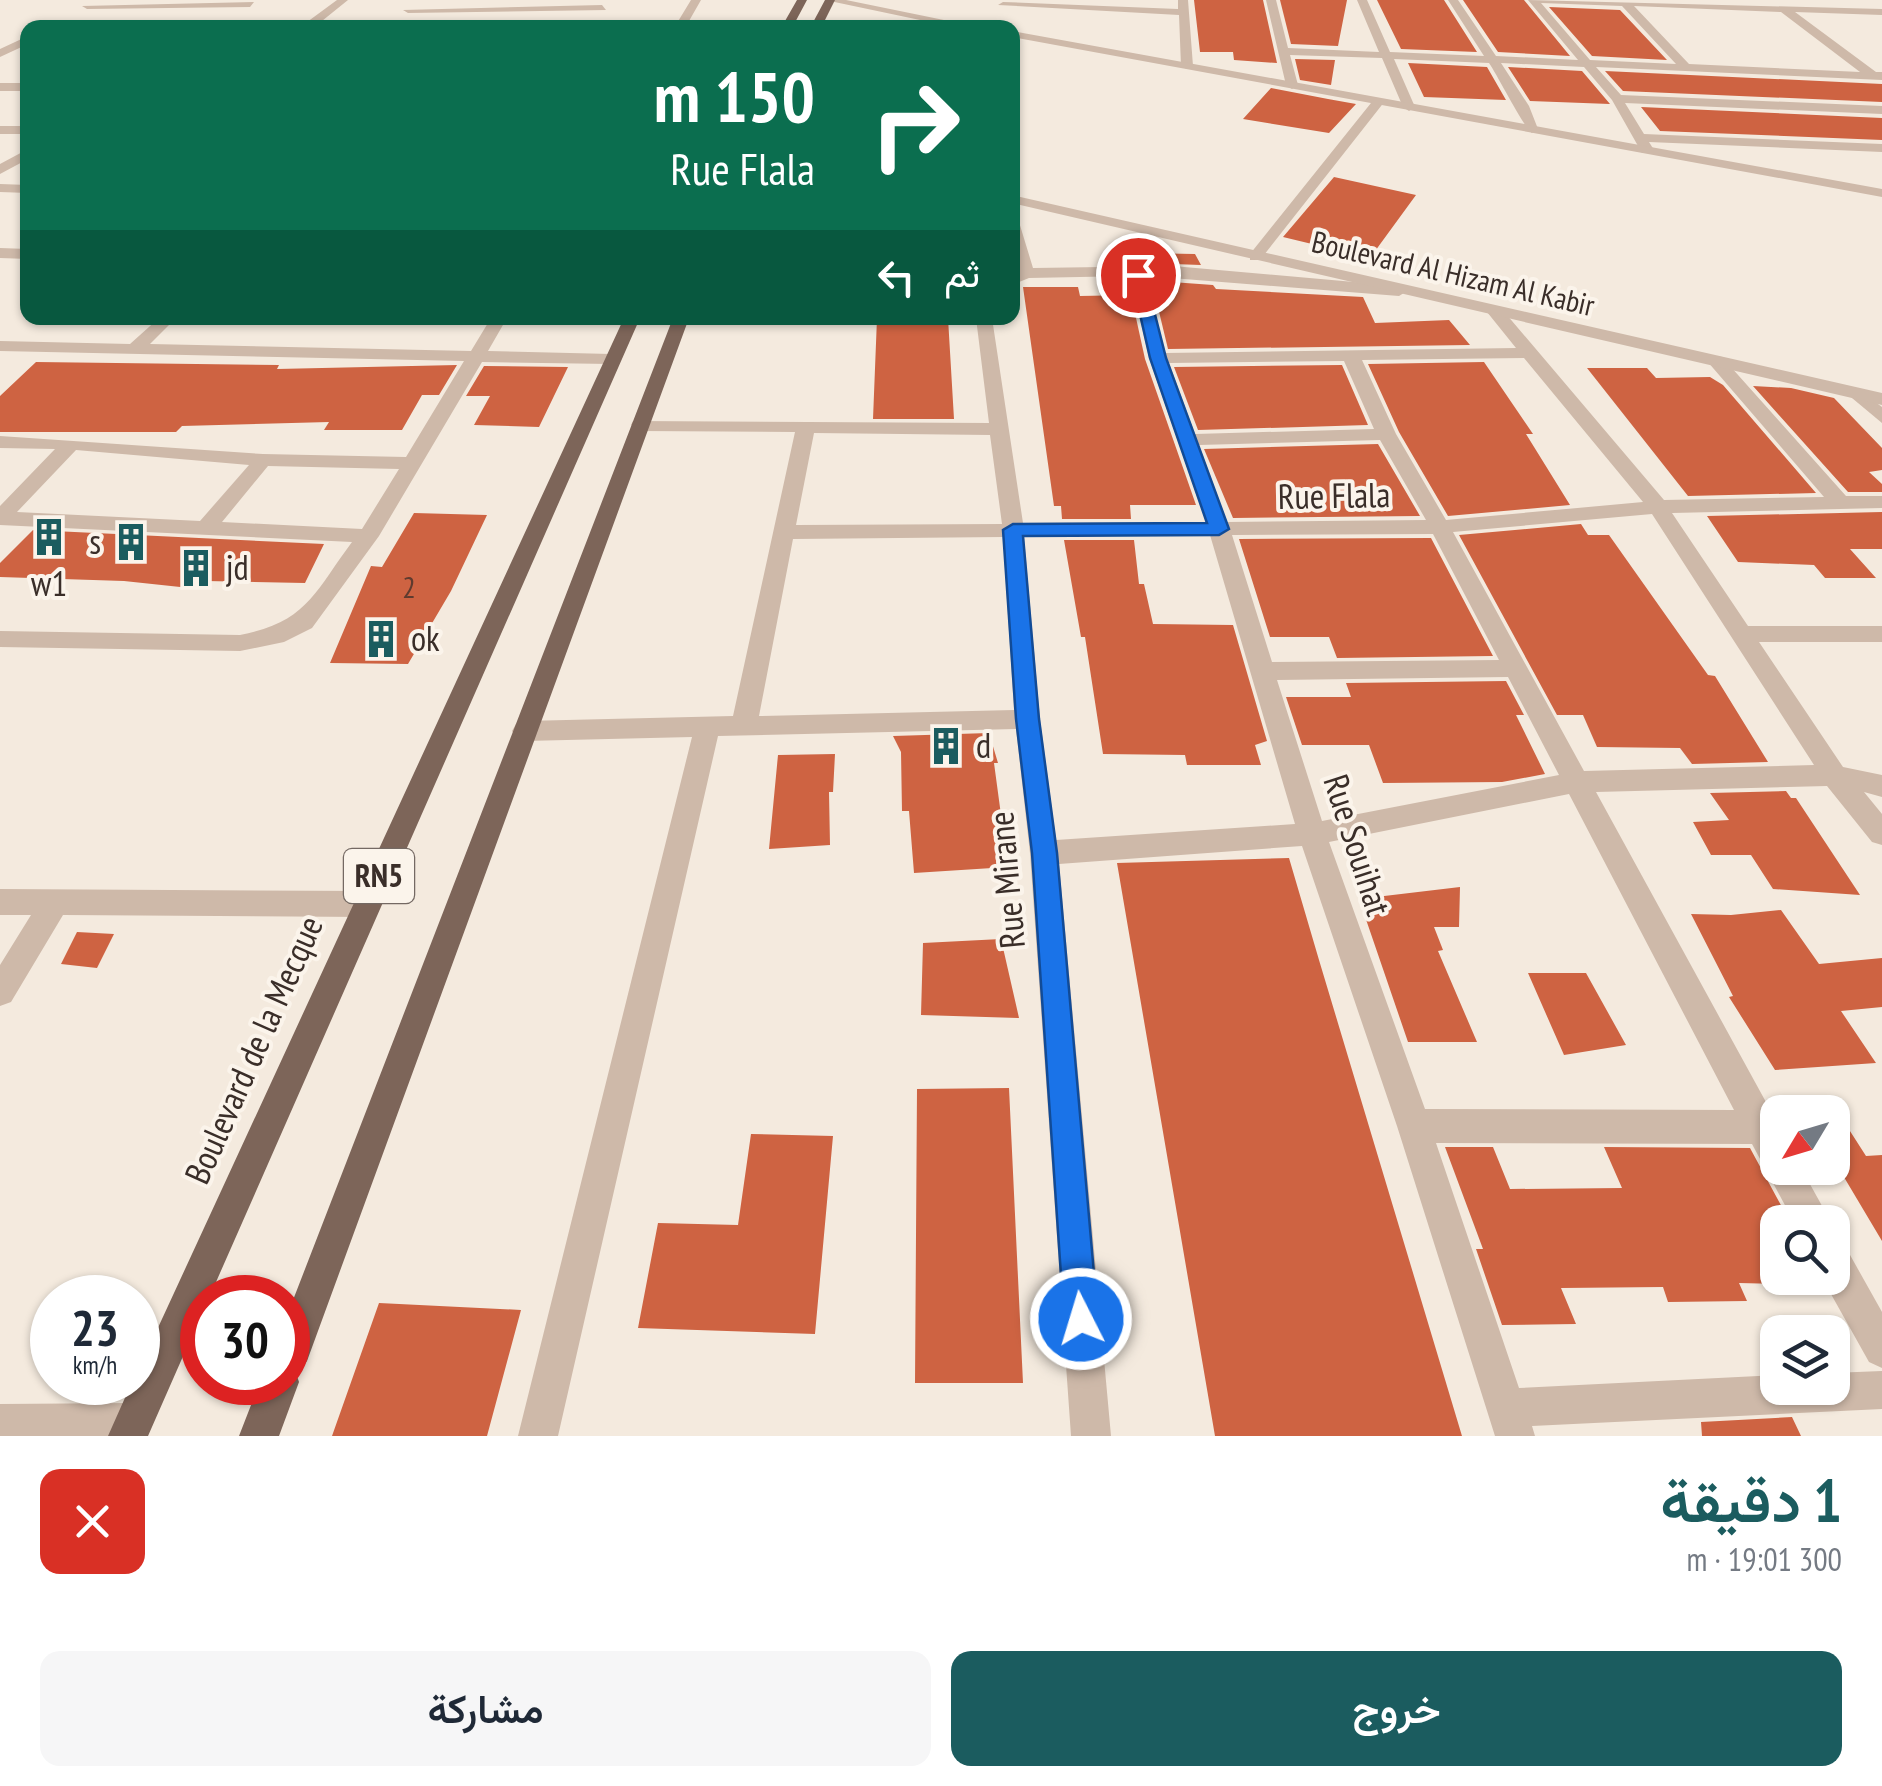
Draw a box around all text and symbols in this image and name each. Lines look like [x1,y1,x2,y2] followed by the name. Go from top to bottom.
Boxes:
[654,51,815,141] text: 150 m
[850,60,980,190] icon: right
[670,139,815,197] text: Rue Flala
[1308,221,1599,324] street label: Boulevard Al Hizam Al Kabir
[1096,233,1181,318] pin
[944,248,980,297] text: ثم
[1111,248,1166,303] icon: arrive
[869,250,924,305] icon: left
[1277,471,1391,519] street label: Rue Flala
[28,516,70,558] building icon: w1
[89,518,101,564] place label: s
[110,521,152,563] building icon: s
[226,544,249,590] place label: jd
[175,547,217,589] building icon: jd
[31,560,67,606] place label: w1
[402,567,416,606] house number: 2
[411,615,440,661] place label: ok
[360,618,402,660] building icon: ok
[976,722,991,768] place label: d
[925,725,967,767] building icon: d
[1314,768,1402,921] street label: Rue Souihat
[977,810,1035,950] street label: Rue Mirane
[344,849,414,903] road number: RN5
[173,909,333,1191] street label: Boulevard de la Mecque
[1760,1095,1850,1185] north arrow
[1760,1095,1850,1405] map controls
[1760,1205,1850,1295] button: search
[1029,1267,1133,1371] position arrow
[180,1275,310,1405] speed limit sign: 30
[71,1295,119,1360] text: 23
[1760,1315,1850,1405] button: layers
[73,1349,117,1381] text: km/h
[1660,1461,1842,1539] text: 1 دقيقة
[40,1469,145,1574] button: close
[1687,1538,1842,1580] text: 300 m · 19:01
[40,1651,931,1766] button: مشاركة
[951,1651,1842,1766] button: خروج

